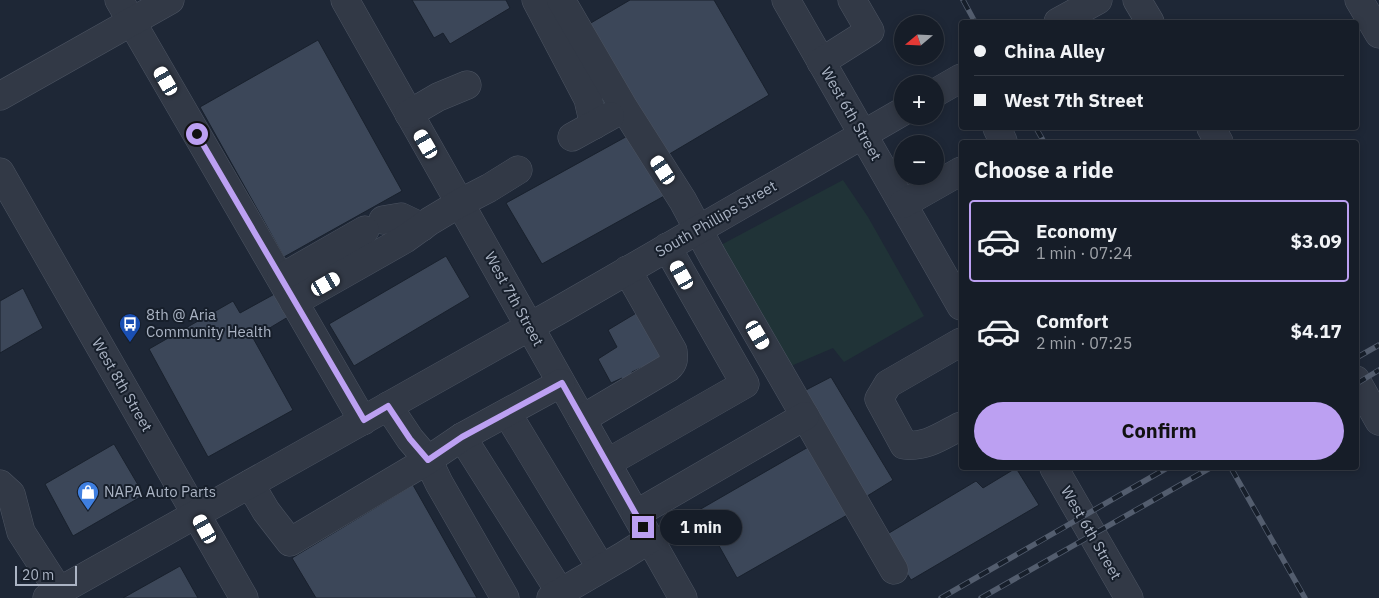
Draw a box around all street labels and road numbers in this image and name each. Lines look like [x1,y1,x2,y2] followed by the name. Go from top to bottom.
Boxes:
[817,64,886,164] street label: West 6th Street
[652,176,780,261] street label: South Phillips Street
[481,248,548,349] street label: West 7th Street
[88,335,157,435] street label: West 8th Street
[1057,483,1126,583] street label: West 6th Street

